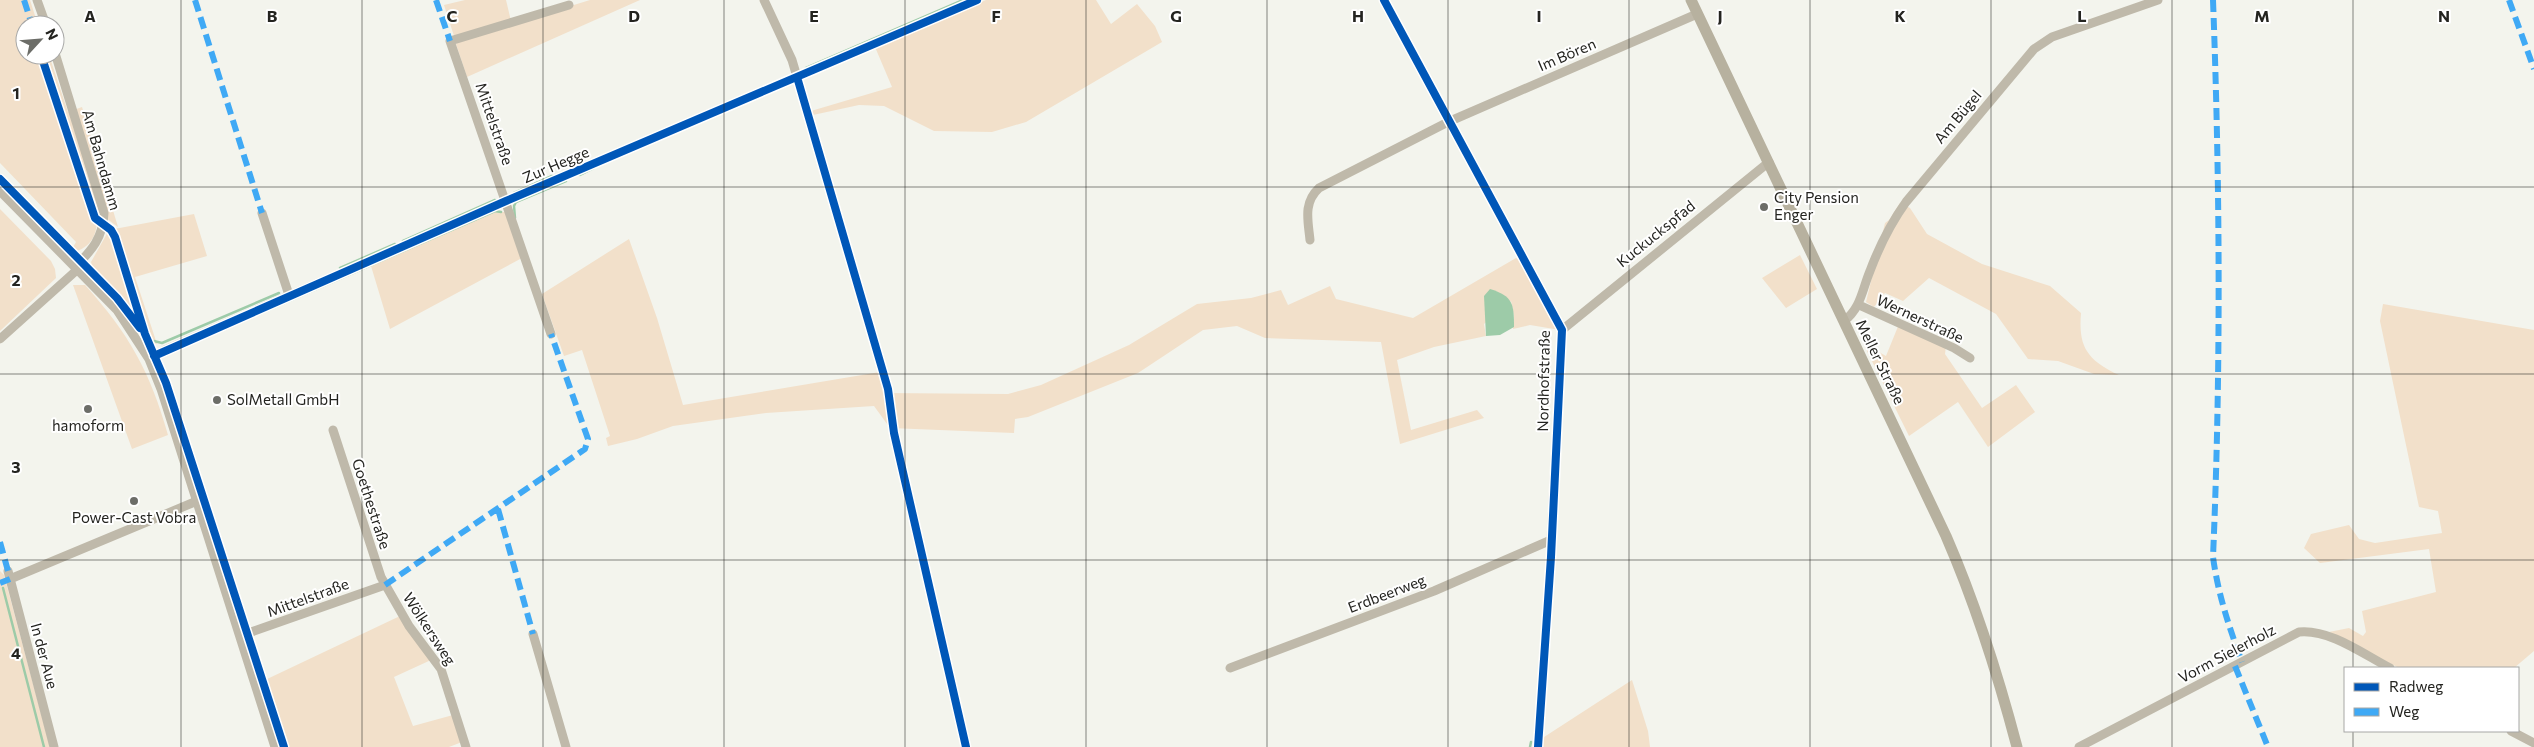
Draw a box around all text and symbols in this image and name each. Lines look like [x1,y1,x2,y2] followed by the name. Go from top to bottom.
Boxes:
[84,6,96,25] text: A
[267,6,278,25] text: B
[447,6,458,25] text: C
[628,6,640,25] text: D
[809,6,819,25] text: E
[991,6,1001,25] text: F
[1170,6,1182,25] text: G
[1352,6,1364,25] text: H
[1536,6,1542,25] text: I
[1717,6,1723,25] text: J
[1894,6,1906,25] text: K
[2077,6,2087,25] text: L
[2254,6,2270,25] text: M
[2438,6,2450,25] text: N
[15,15,65,65] north arrow
[42,26,62,43] text: N
[1535,34,1598,74] street label: Im Bören
[472,80,517,167] street label: Mittelstraße
[12,83,20,102] text: 1
[1930,86,1985,147] street label: Am Bügel
[79,107,125,212] street label: Am Bahndamm
[520,142,592,186] street label: Zur Hegge
[1774,188,1859,223] place label: City Pension Enger
[1613,196,1698,270] street label: Kuckuckspfad
[1758,201,1770,213] marker: City Pension Enger
[11,270,21,289] text: 2
[1874,290,1967,346] street label: Wernerstraße
[1853,316,1909,407] street label: Meller Straße
[1533,330,1553,432] street label: Nordhofstraße
[227,390,339,408] place label: SolMetall GmbH
[211,394,223,406] marker: SolMetall GmbH
[82,403,94,415] marker: hamoform
[52,416,124,434] place label: hamoform
[349,456,395,551] street label: Goethestraße
[11,457,21,476] text: 3
[128,495,140,507] marker: Power-Cast Vobra
[72,508,196,526] place label: Power-Cast Vobra
[1345,570,1428,616] street label: Erdbeerweg
[264,574,351,620] street label: Mittelstraße
[400,589,460,668] street label: Wölkersweg
[2175,620,2278,686] street label: Vorm Sielerholz
[28,621,62,691] street label: In der Aue
[11,643,21,662] text: 4
[2344,667,2519,732] legend
[2389,677,2443,695] text: Radweg
[2389,702,2419,720] text: Weg

